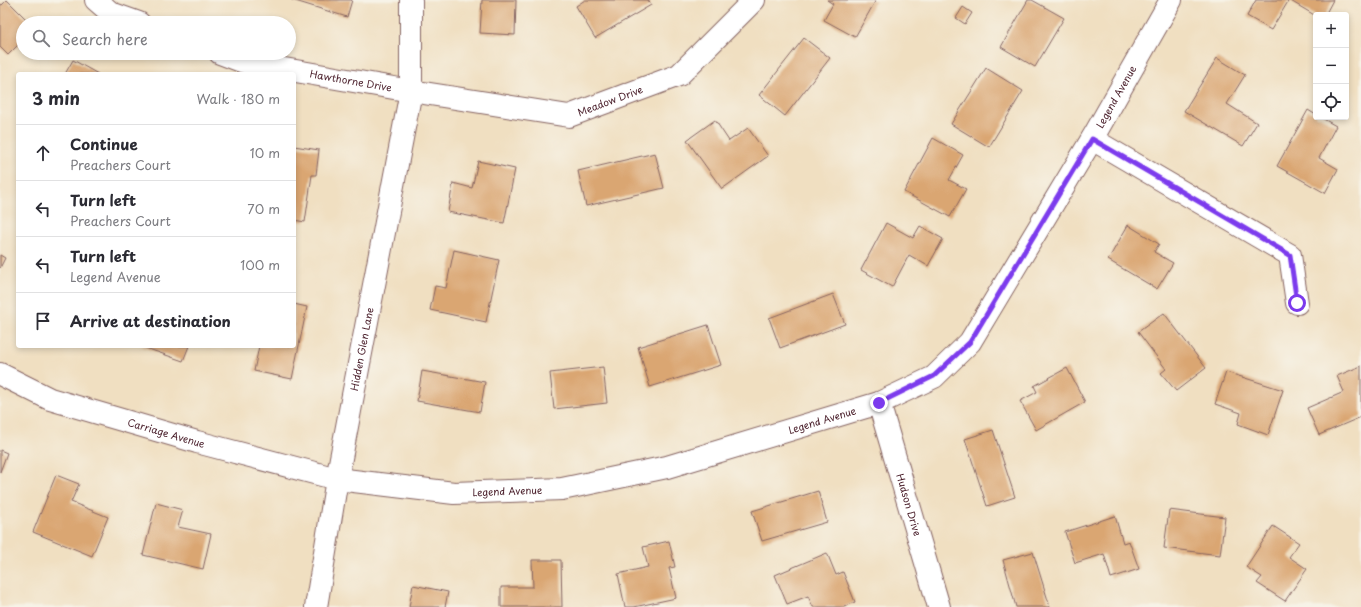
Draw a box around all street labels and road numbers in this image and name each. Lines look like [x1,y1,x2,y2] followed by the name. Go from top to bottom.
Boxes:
[1092,62,1140,131] street label: Legend Avenue
[309,66,393,95] street label: Hawthorne Drive
[575,81,645,119] street label: Meadow Drive
[346,306,377,392] street label: Hidden Glen Lane
[786,402,858,437] street label: Legend Avenue
[126,414,207,451] street label: Carriage Avenue
[893,472,926,538] street label: Hudson Drive
[472,482,543,499] street label: Legend Avenue

